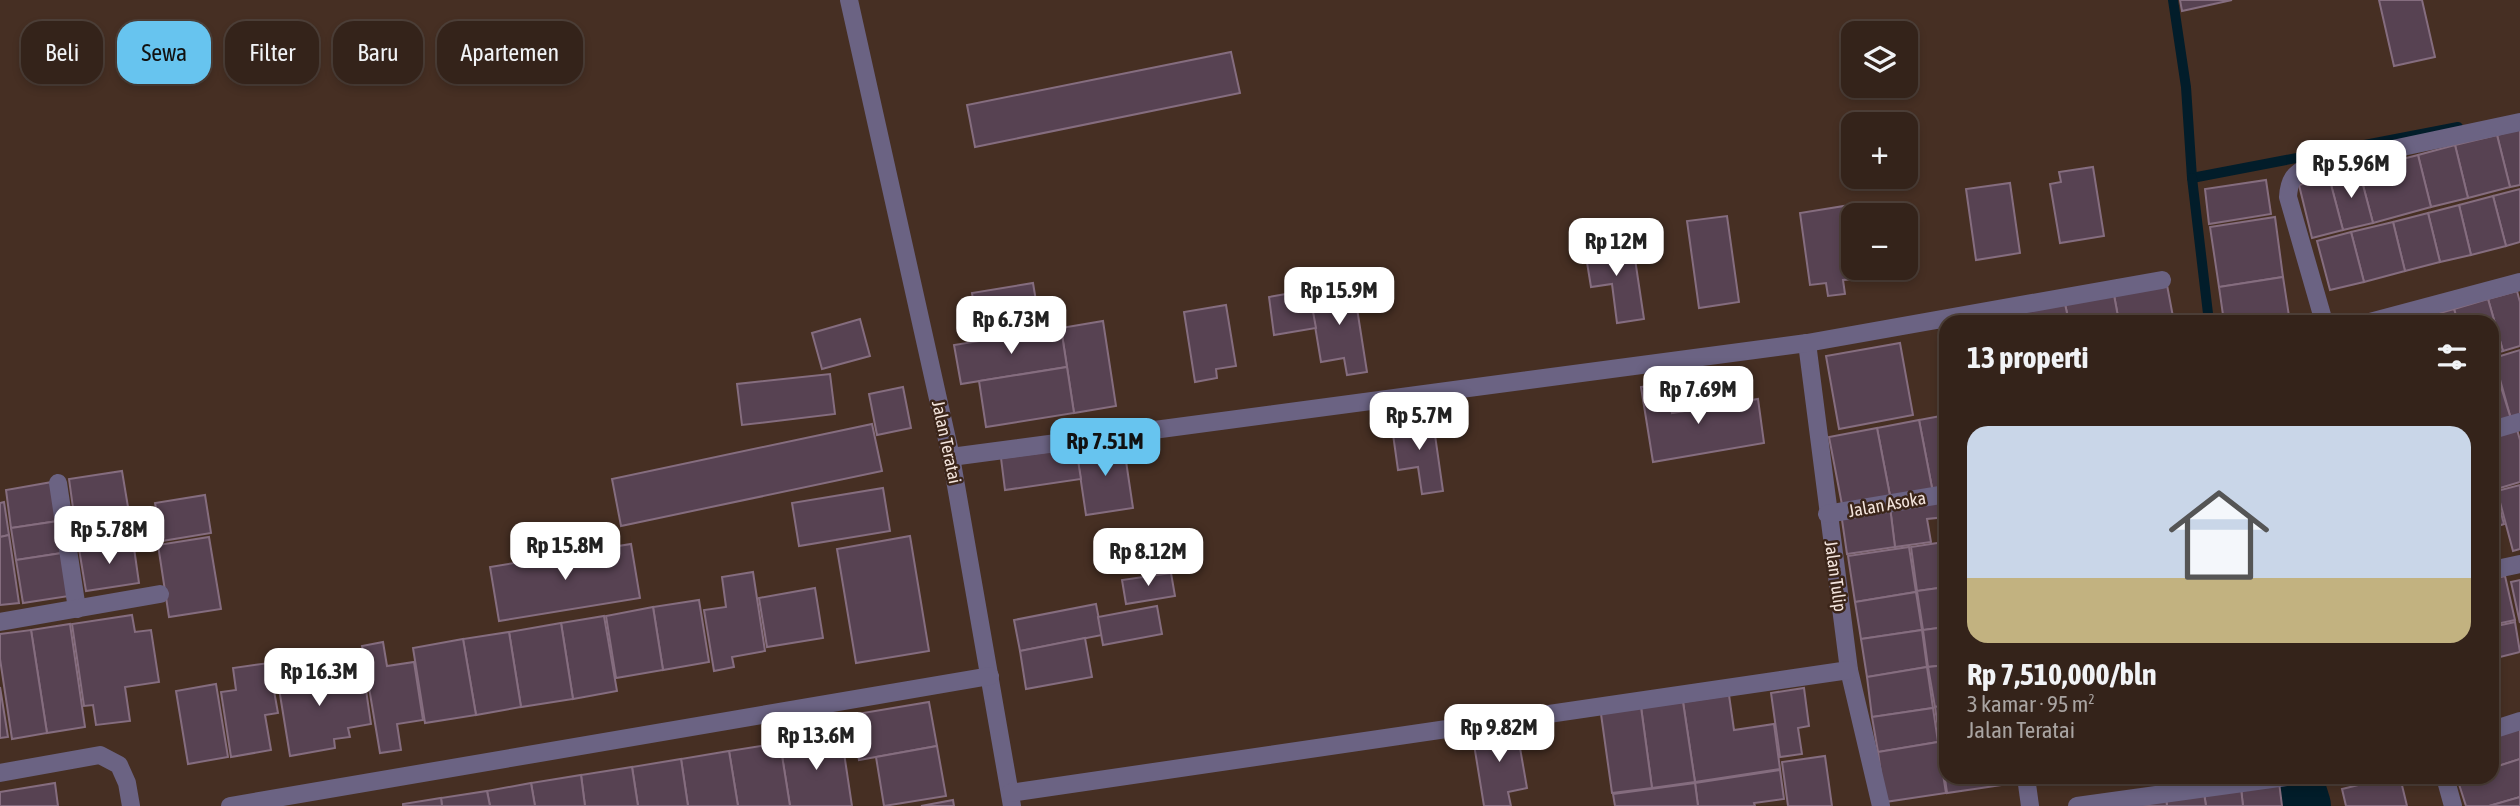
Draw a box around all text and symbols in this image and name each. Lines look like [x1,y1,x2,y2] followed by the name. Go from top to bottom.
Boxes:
[21,21,103,84] chip: Beli
[117,21,211,84] chip: Sewa
[225,21,319,84] chip: Filter
[333,21,423,84] chip: Baru
[437,21,583,84] chip: Apartemen
[1841,21,1918,280] map controls
[1841,21,1918,98] button: layers
[1841,112,1918,189] button: +
[2279,140,2423,200] pin: Rp 5.96M
[2312,150,2390,176] text: Rp 5.96M
[1841,203,1918,280] button: −
[1559,218,1673,278] pin: Rp 12M
[1585,228,1647,254] text: Rp 12M
[1267,268,1411,327] pin: Rp 15.9M
[1300,277,1378,303] text: Rp 15.9M
[939,296,1083,356] pin: Rp 6.73M
[972,306,1050,332] text: Rp 6.73M
[2433,338,2471,376] icon: filters
[1967,340,2088,374] text: 13 properti
[1626,366,1770,426] pin: Rp 7.69M
[1659,376,1737,402] text: Rp 7.69M
[1354,392,1484,452] pin: Rp 5.7M
[928,398,966,486] street label: Jalan Teratai
[1386,402,1452,428] text: Rp 5.7M
[1033,419,1177,478] pin: Rp 7.51M
[1066,428,1144,454] text: Rp 7.51M
[2156,472,2282,598] icon: home
[1847,487,1927,521] street label: Jalan Asoka
[37,506,181,566] pin: Rp 5.78M
[70,516,148,542] text: Rp 5.78M
[493,522,637,582] pin: Rp 15.8M
[1076,528,1220,588] pin: Rp 8.12M
[526,532,604,558] text: Rp 15.8M
[1109,538,1187,564] text: Rp 8.12M
[1821,539,1851,613] street label: Jalan Tulip
[247,648,391,708] pin: Rp 16.3M
[1967,657,2157,691] text: Rp 7,510,000/bln
[280,658,358,684] text: Rp 16.3M
[1967,691,2095,717] text: 3 kamar · 95 m²
[1427,704,1571,764] pin: Rp 9.82M
[744,712,888,772] pin: Rp 13.6M
[1460,714,1538,740] text: Rp 9.82M
[1967,717,2075,743] text: Jalan Teratai
[777,722,855,748] text: Rp 13.6M

